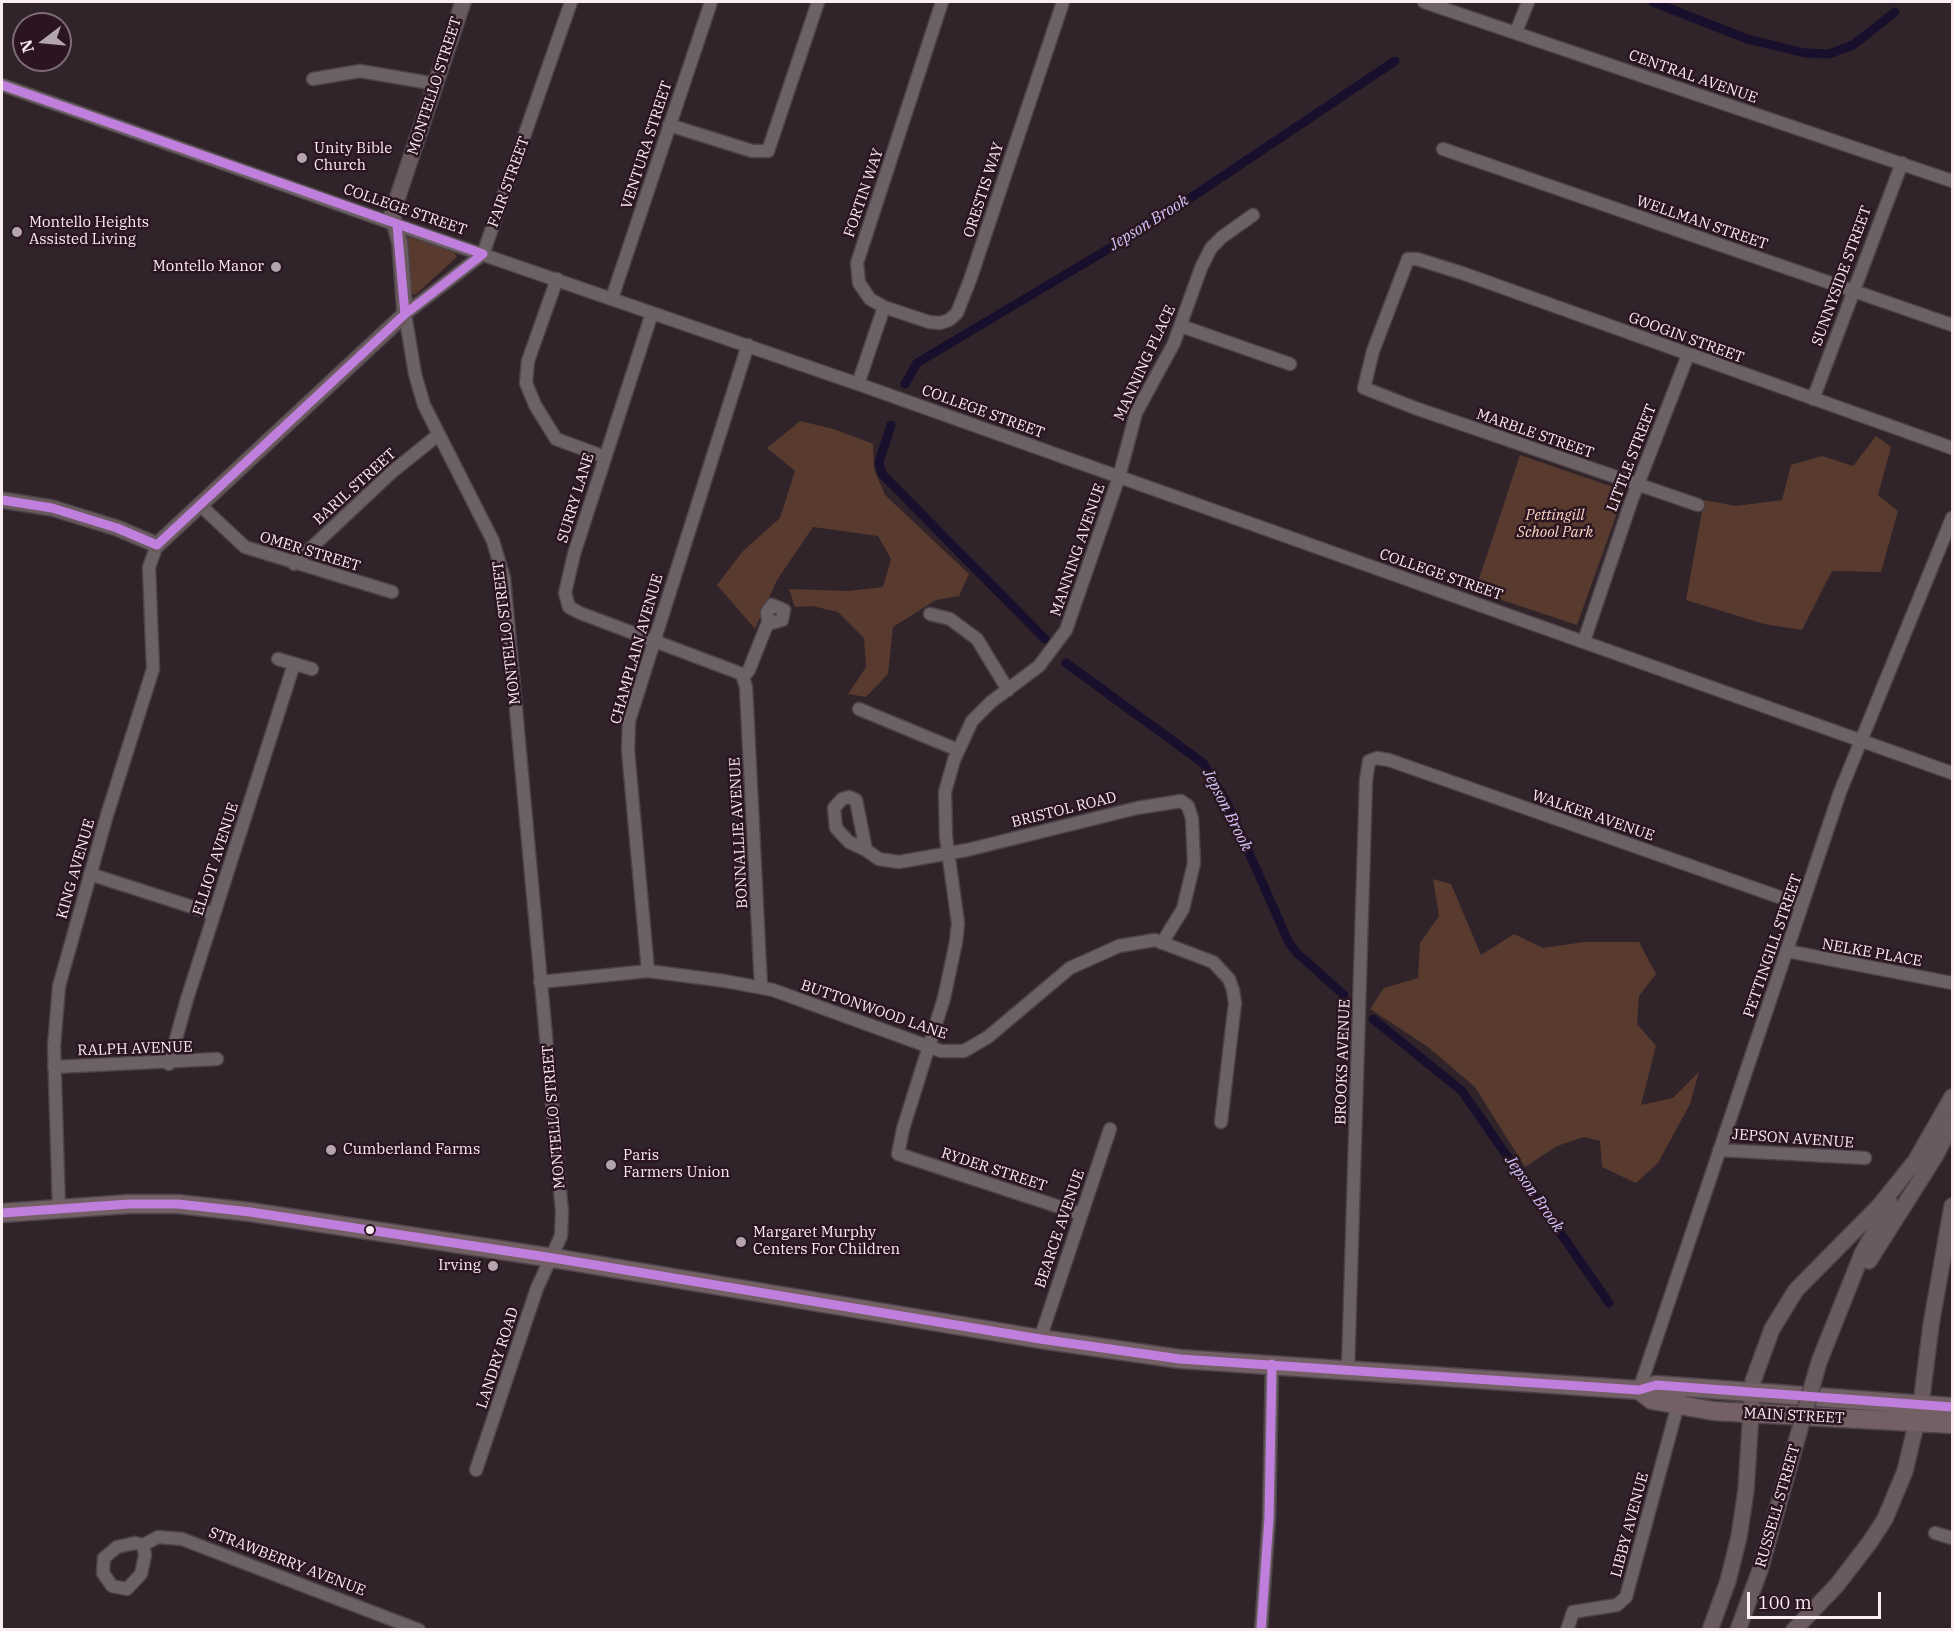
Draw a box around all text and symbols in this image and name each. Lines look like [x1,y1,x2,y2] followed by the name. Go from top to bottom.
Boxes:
[12,12,72,72] north arrow
[404,15,466,157] street label: MONTELLO STREET
[15,38,38,55] text: N
[1626,46,1760,108] street label: CENTRAL AVENUE
[618,79,676,211] street label: VENTURA STREET
[484,134,534,230] street label: FAIR STREET
[314,140,392,175] place label: Unity Bible Church
[960,140,1008,240] street label: ORESTIS WAY
[840,146,888,240] street label: FORTIN WAY
[295,151,309,165] marker: Unity Bible Church
[341,180,469,240] street label: COLLEGE STREET
[1106,191,1192,255] water label: Jepson Brook
[1634,192,1770,254] street label: WELLMAN STREET
[1808,204,1876,348] street label: SUNNYSIDE STREET
[29,214,149,249] place label: Montello Heights Assisted Living
[10,225,24,239] marker: Montello Heights Assisted Living
[153,258,264,276] place label: Montello Manor
[269,260,283,274] marker: Montello Manor
[1110,302,1180,424] street label: MANNING PLACE
[1626,309,1746,367] street label: GOOGIN STREET
[919,381,1047,443] street label: COLLEGE STREET
[1603,402,1661,514] street label: LITTLE STREET
[1474,405,1596,463] street label: MARBLE STREET
[310,445,400,529] street label: BARIL STREET
[554,451,598,545] street label: SURRY LANE
[1047,481,1109,619] street label: MANNING AVENUE
[1517,507,1593,542] park label: Pettingill School Park
[257,528,363,576] street label: OMER STREET
[1377,545,1505,605] street label: COLLEGE STREET
[489,560,525,706] street label: MONTELLO STREET
[607,572,667,726] street label: CHAMPLAIN AVENUE
[726,757,752,909] street label: BONNALLIE AVENUE
[1198,766,1256,854] water label: Jepson Brook
[1529,787,1657,845] street label: WALKER AVENUE
[1009,788,1119,832] street label: BRISTOL ROAD
[189,800,243,918] street label: ELLIOT AVENUE
[53,817,99,921] street label: KING AVENUE
[1740,872,1806,1020] street label: PETTINGILL STREET
[1820,935,1924,971] street label: NELKE PLACE
[798,976,950,1044] street label: BUTTONWOOD LANE
[1332,999,1354,1125] street label: BROOKS AVENUE
[77,1038,193,1060] street label: RALPH AVENUE
[539,1044,569,1190] street label: MONTELLO STREET
[1732,1126,1854,1152] street label: JEPSON AVENUE
[343,1141,480,1159] place label: Cumberland Farms
[324,1143,338,1157] marker: Cumberland Farms
[939,1144,1049,1196] street label: RYDER STREET
[623,1147,730,1182] place label: Paris Farmers Union
[1500,1152,1568,1236] water label: Jepson Brook
[604,1158,618,1172] marker: Paris Farmers Union
[1031,1167,1089,1291] street label: BEARCE AVENUE
[364,1224,376,1236] unlabelled marker
[753,1224,900,1259] place label: Margaret Murphy Centers For Children
[734,1235,748,1249] marker: Margaret Murphy Centers For Children
[438,1257,481,1275] place label: Irving
[486,1259,500,1273] marker: Irving
[473,1305,523,1411] street label: LANDRY ROAD
[1743,1404,1845,1428] street label: MAIN STREET
[1752,1443,1804,1569] street label: RUSSELL STREET
[1607,1470,1653,1580] street label: LIBBY AVENUE
[206,1524,368,1600] street label: STRAWBERRY AVENUE
[1750,1580,1884,1618] scale bar
[1758,1591,1812,1614] text: 100 m

